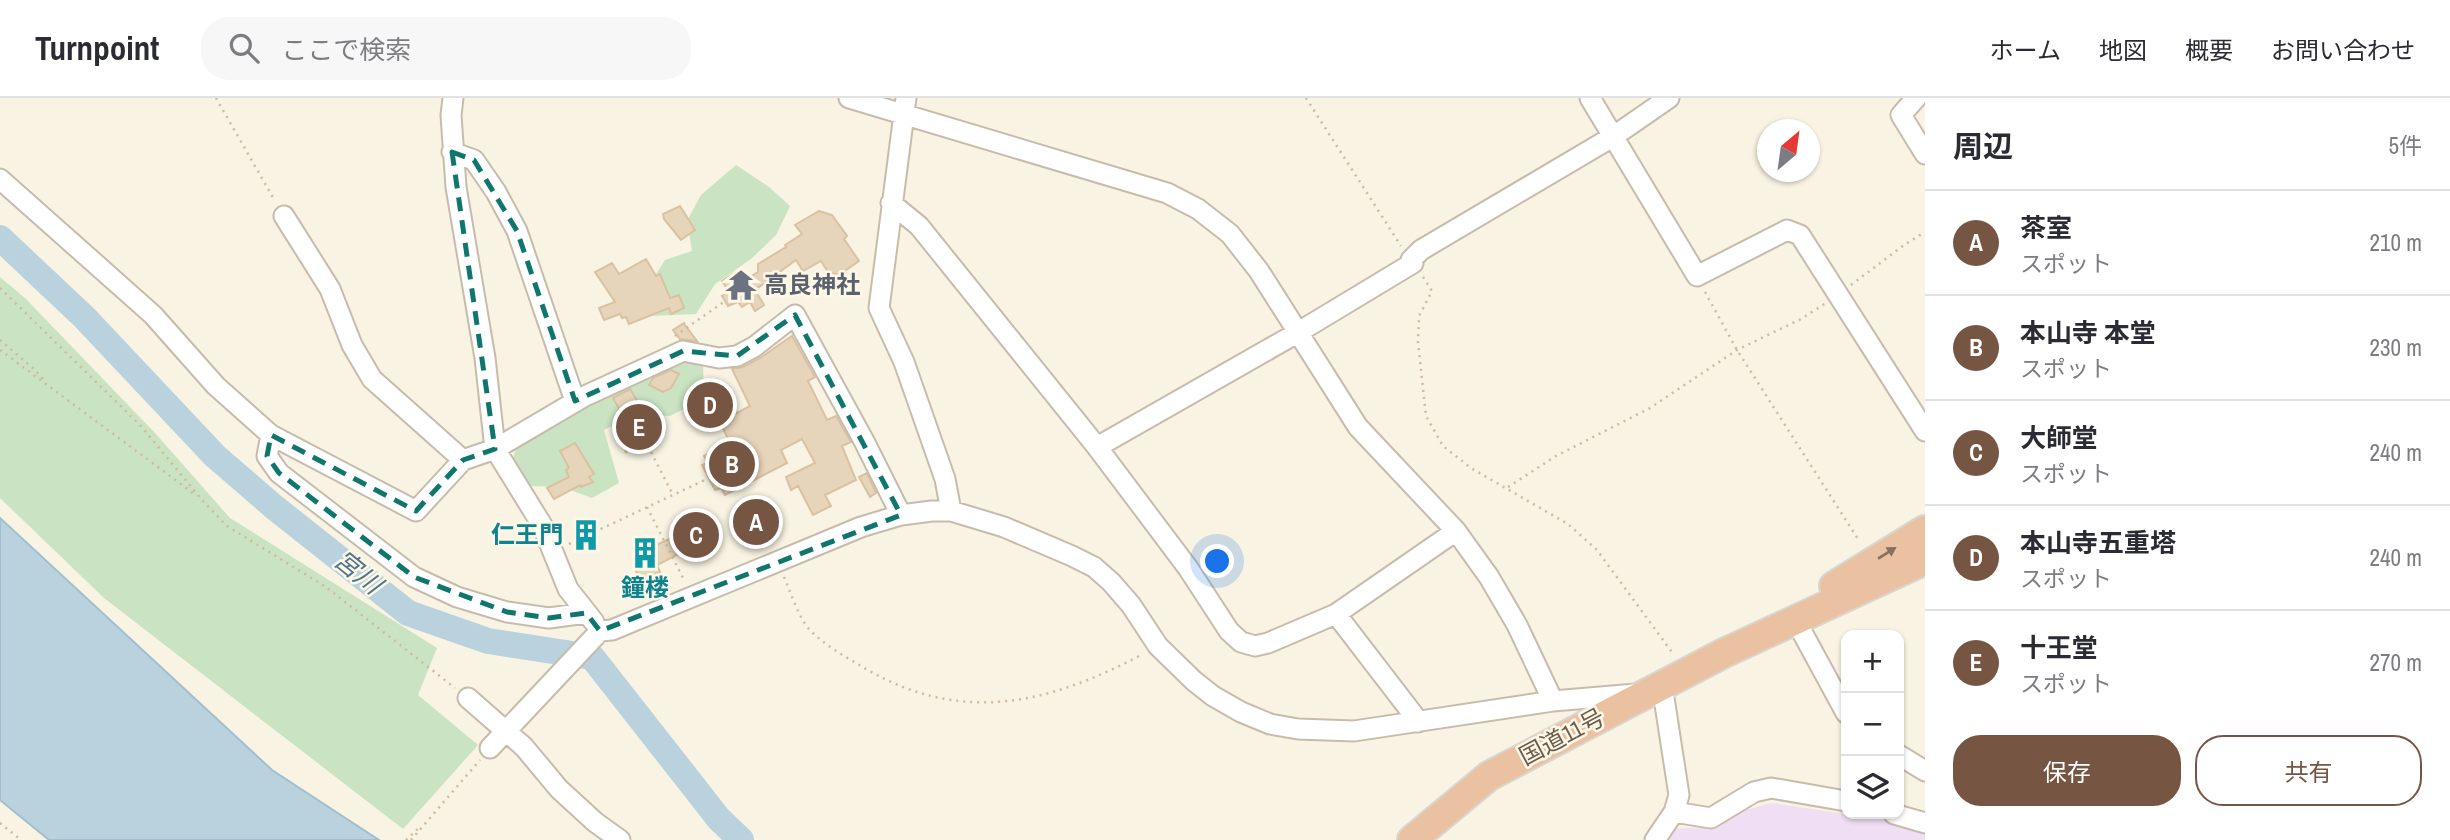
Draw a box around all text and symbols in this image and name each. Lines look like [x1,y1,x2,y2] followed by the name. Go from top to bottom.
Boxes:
[201,17,691,80] search box
[35,26,159,70] text: Turnpoint
[225,29,263,67] icon: search
[281,32,411,67] text: ここで検索
[1990,34,2061,66] text: ホーム
[2099,34,2147,66] text: 地図
[2185,34,2233,66] text: 概要
[2271,34,2415,66] text: お問い合わせ
[1757,119,1820,182] north arrow
[1953,126,2013,166] text: 周辺
[2389,130,2422,161] text: 5件
[2020,210,2072,245] text: 茶室
[1969,227,1983,258] text: A
[2370,227,2422,258] text: 210 m
[2020,248,2112,279] text: スポット
[724,268,758,302] temple icon: 高良神社
[764,268,860,300] place label: 高良神社
[2020,315,2156,350] text: 本山寺 本堂
[1969,332,1983,363] text: B
[2370,332,2422,363] text: 230 m
[2020,353,2112,384] text: スポット
[687,379,733,431] pin: D
[616,401,662,453] pin: E
[2020,420,2098,455] text: 大師堂
[1969,437,1983,468] text: C
[2370,437,2422,468] text: 240 m
[709,438,755,490] pin: B
[2020,458,2112,489] text: スポット
[733,496,779,548] pin: A
[673,509,719,561] pin: C
[491,518,563,550] place label: 仁王門
[569,518,603,552] building icon: 仁王門
[2020,525,2176,560] text: 本山寺五重塔
[628,536,662,570] building icon: 鐘楼
[327,542,392,603] water label: 宮川
[1969,542,1983,573] text: D
[2370,542,2422,573] text: 240 m
[1200,544,1234,578] your location
[1877,547,1896,560] one-way arrow
[2020,563,2112,594] text: スポット
[621,571,669,603] place label: 鐘楼
[1841,630,1904,819] map controls
[1841,630,1904,693] button: +
[2020,630,2098,665] text: 十王堂
[1970,647,1982,678] text: E
[2370,647,2422,678] text: 270 m
[2020,668,2112,699] text: スポット
[1841,693,1904,756] button: −
[1513,700,1610,772] street label: 国道11号
[1953,735,2181,806] button: 保存
[2195,735,2422,806] button: 共有
[1841,756,1904,819] button: layers

